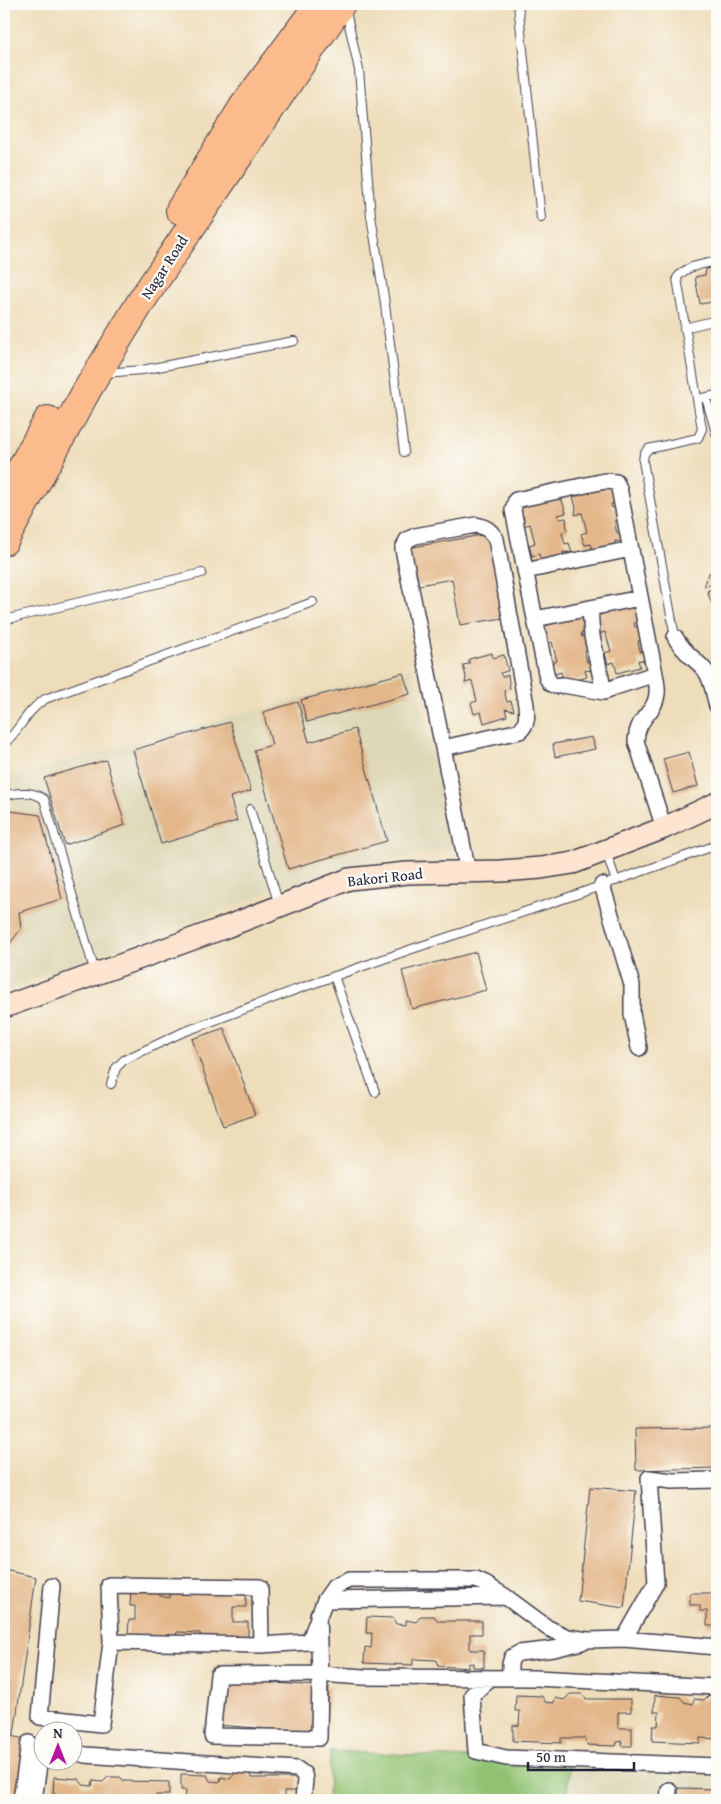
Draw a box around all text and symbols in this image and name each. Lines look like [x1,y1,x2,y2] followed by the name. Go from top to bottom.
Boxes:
[135,231,193,303] street label: Nagar Road
[346,863,424,891] street label: Bakori Road
[32,1722,82,1772] north arrow
[53,1723,63,1743] text: N
[528,1739,635,1771] scale bar
[536,1746,567,1767] text: 50 m

